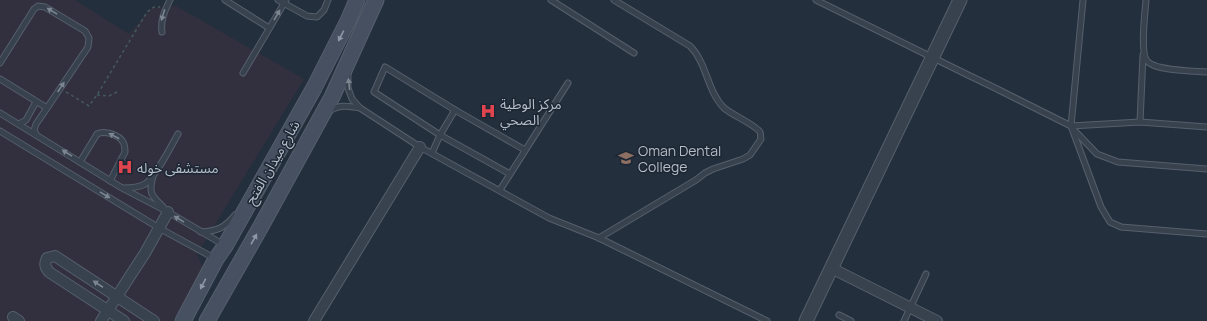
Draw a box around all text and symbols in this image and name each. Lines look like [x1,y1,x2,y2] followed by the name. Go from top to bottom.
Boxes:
[46,8,58,15] one-way arrow
[273,9,280,21] one-way arrow
[160,10,166,22] one-way arrow
[337,30,344,41] one-way arrow
[345,78,352,90] one-way arrow
[57,81,65,92] one-way arrow
[500,94,562,131] place label: مركز الوطية الصحي
[479,102,497,120] hospital icon: مركز الوطية الصحي
[240,117,305,208] street label: شارع ميدان الفتح
[109,133,120,139] one-way arrow
[638,141,721,176] place label: Oman Dental College
[617,149,635,167] school or university icon: Oman Dental College
[61,150,73,157] one-way arrow
[116,158,134,176] hospital icon: مستشفى خوله
[137,158,219,177] place label: مستشفى خوله
[99,191,111,198] one-way arrow
[173,215,185,222] one-way arrow
[251,233,258,245] one-way arrow
[200,278,206,290] one-way arrow
[92,281,104,288] one-way arrow

